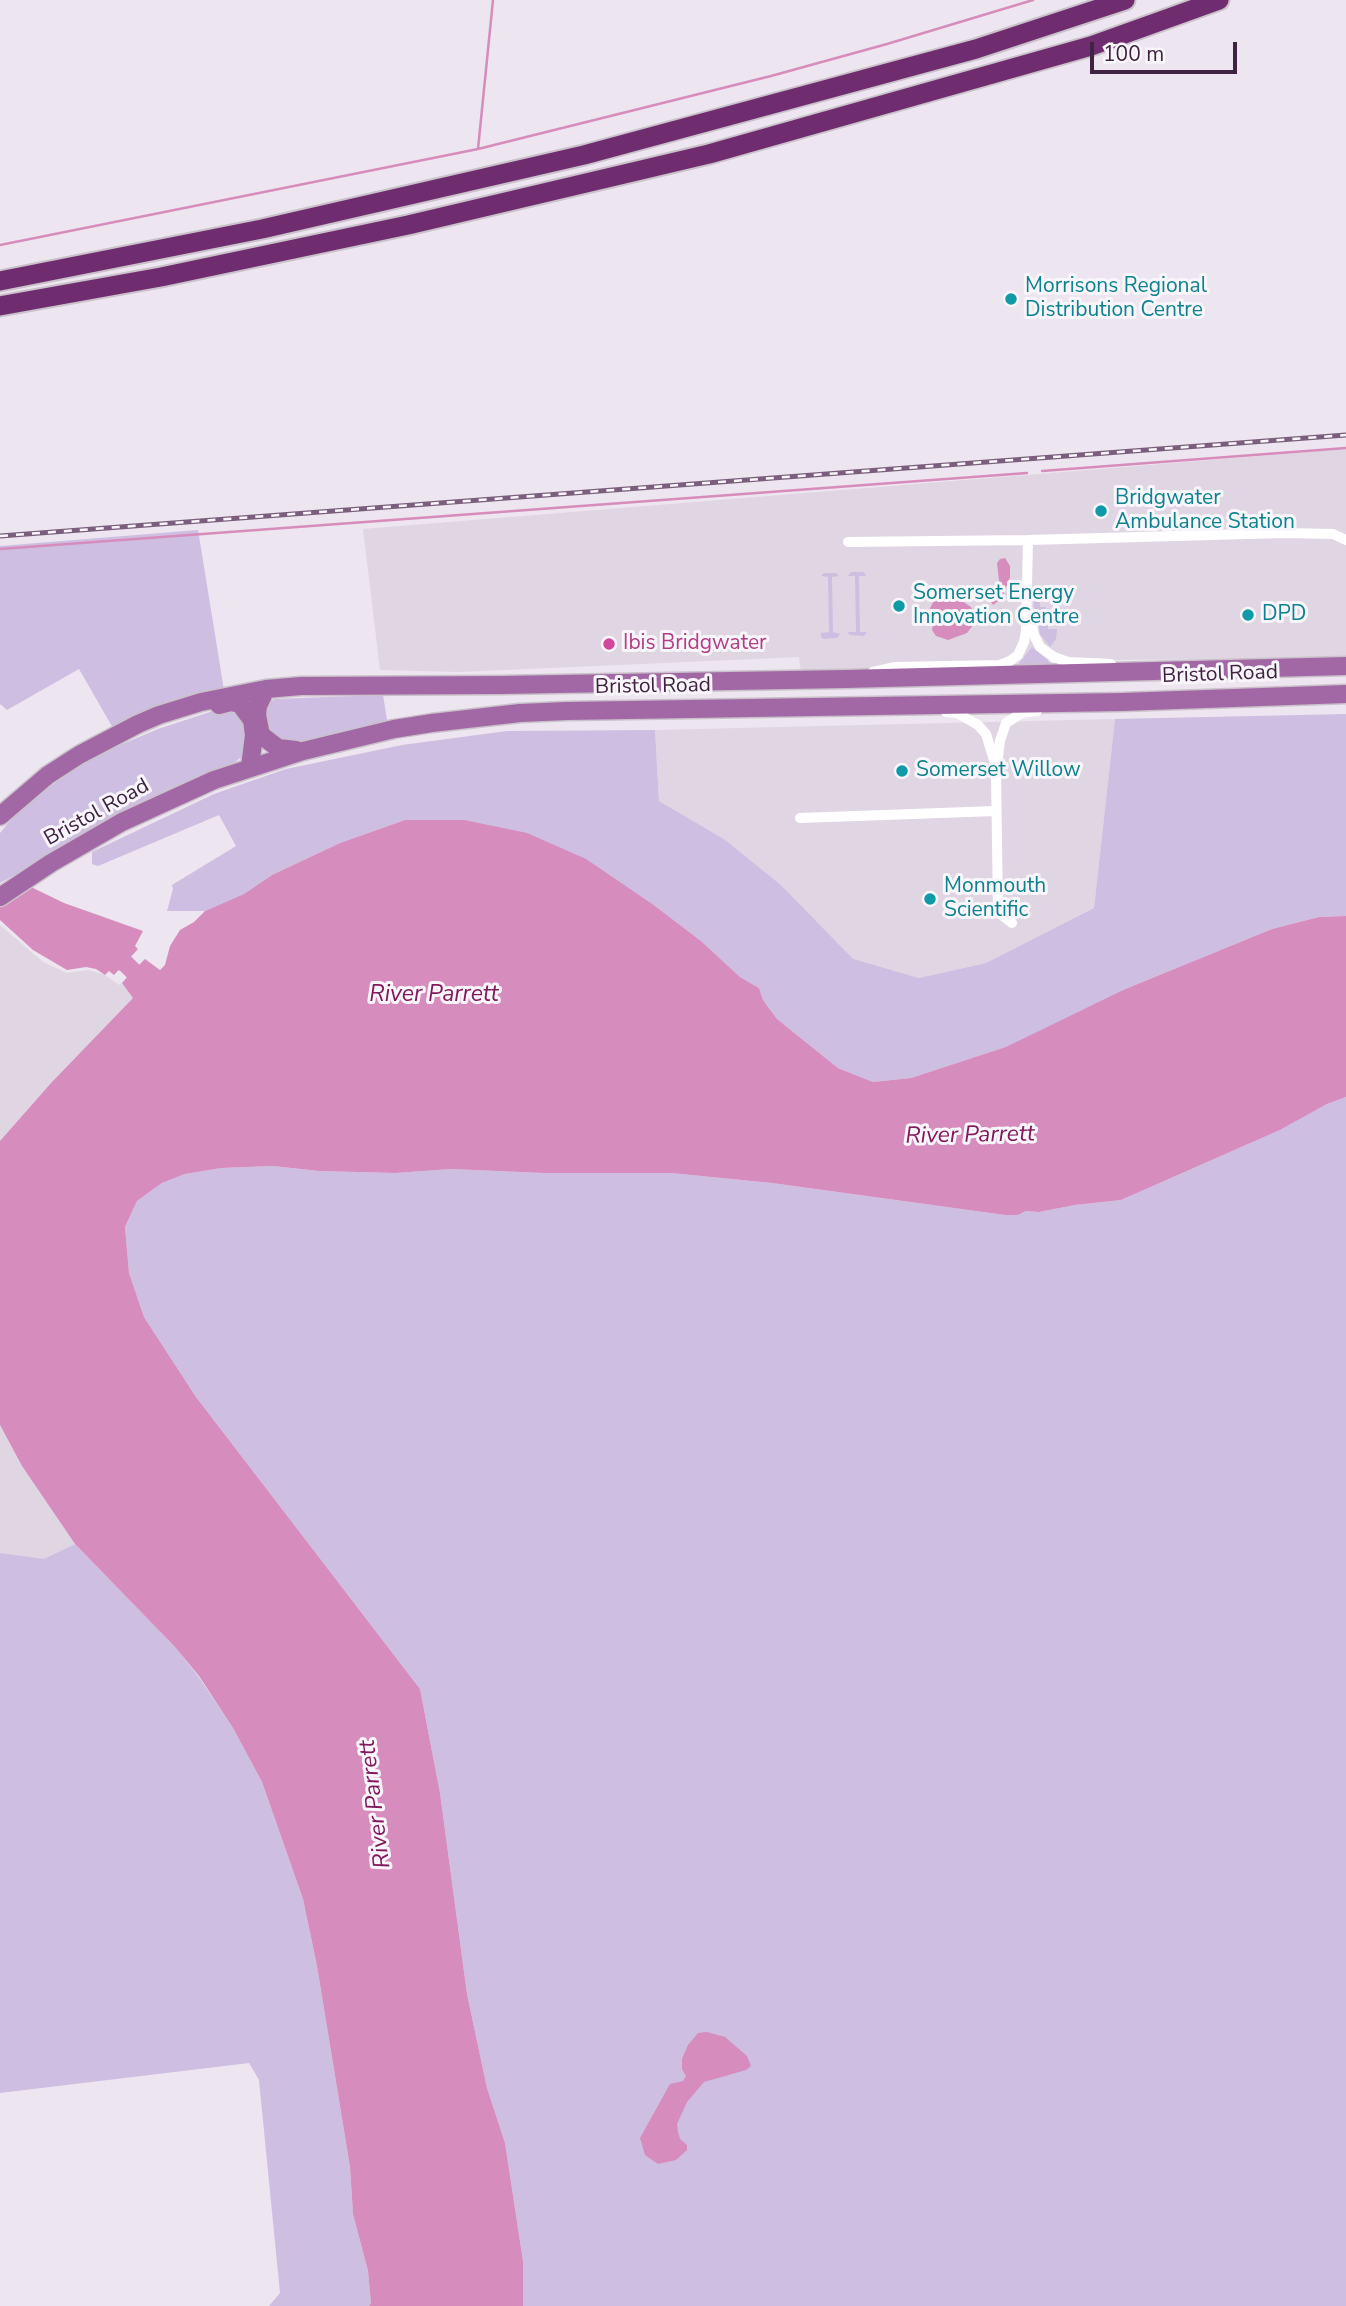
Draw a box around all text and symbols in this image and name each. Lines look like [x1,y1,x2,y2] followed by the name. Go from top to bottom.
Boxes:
[1094,28,1241,72] scale bar
[1103,40,1164,68] text: 100 m
[1025,274,1207,324] place label: Morrisons Regional Distribution Centre
[1003,291,1019,307] marker: Morrisons Regional Distribution Centre
[1115,486,1295,536] place label: Bridgwater Ambulance Station
[1093,503,1109,519] marker: Bridgwater Ambulance Station
[913,581,1079,631] place label: Somerset Energy Innovation Centre
[891,598,907,614] marker: Somerset Energy Innovation Centre
[1262,602,1306,628] place label: DPD
[1240,607,1256,623] marker: DPD
[623,631,767,657] place label: Ibis Bridgwater
[601,636,617,652] marker: Ibis Bridgwater
[1162,660,1278,690] street label: Bristol Road
[595,673,711,701] street label: Bristol Road
[916,758,1081,784] place label: Somerset Willow
[894,763,910,779] marker: Somerset Willow
[40,774,154,852] street label: Bristol Road
[944,874,1046,924] place label: Monmouth Scientific
[922,891,938,907] marker: Monmouth Scientific
[369,981,499,1009] water label: River Parrett
[905,1121,1035,1151] water label: River Parrett
[354,1738,398,1870] water label: River Parrett

